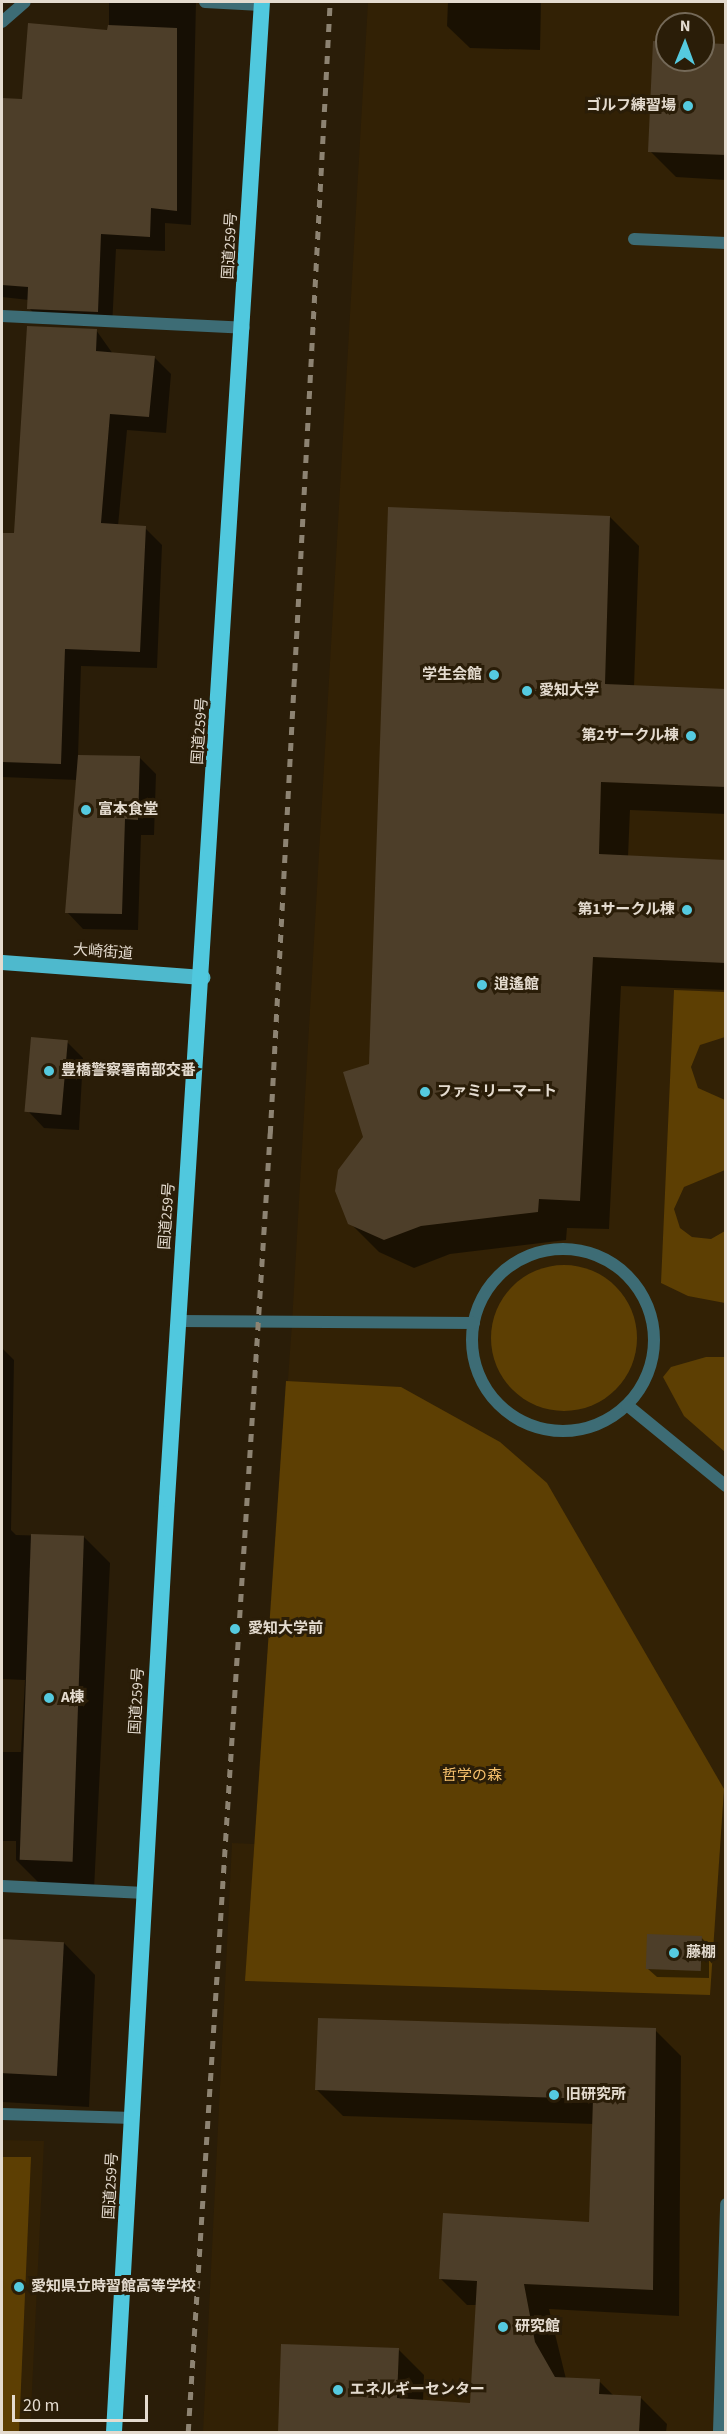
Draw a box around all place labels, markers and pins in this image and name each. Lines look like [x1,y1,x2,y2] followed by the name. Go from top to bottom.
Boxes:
[586,97,676,115] place label: ゴルフ練習場
[681,99,695,113] marker: ゴルフ練習場
[422,666,482,684] place label: 学生会館
[487,668,501,682] marker: 学生会館
[539,682,599,700] place label: 愛知大学
[520,684,534,698] marker: 愛知大学
[581,727,679,745] place label: 第2サークル棟
[684,729,698,743] marker: 第2サークル棟
[98,801,158,819] place label: 富本食堂
[79,803,93,817] marker: 富本食堂
[577,901,675,919] place label: 第1サークル棟
[680,903,694,917] marker: 第1サークル棟
[494,976,539,994] place label: 逍遙館
[475,978,489,992] marker: 逍遙館
[61,1062,196,1080] place label: 豊橋警察署南部交番
[42,1064,56,1078] marker: 豊橋警察署南部交番
[437,1083,557,1101] place label: ファミリーマート
[418,1085,432,1099] marker: ファミリーマート
[226,1620,244,1638] marker: 愛知大学前
[248,1620,323,1638] place label: 愛知大学前
[61,1689,85,1707] place label: A棟
[42,1691,56,1705] marker: A棟
[686,1944,716,1962] place label: 藤棚
[667,1946,681,1960] marker: 藤棚
[566,2086,626,2104] place label: 旧研究所
[547,2088,561,2102] marker: 旧研究所
[31,2278,196,2296] place label: 愛知県立時習館高等学校
[12,2280,26,2294] marker: 愛知県立時習館高等学校
[515,2318,560,2336] place label: 研究館
[496,2320,510,2334] marker: 研究館
[350,2381,485,2399] place label: エネルギーセンター
[331,2383,345,2397] marker: エネルギーセンター

